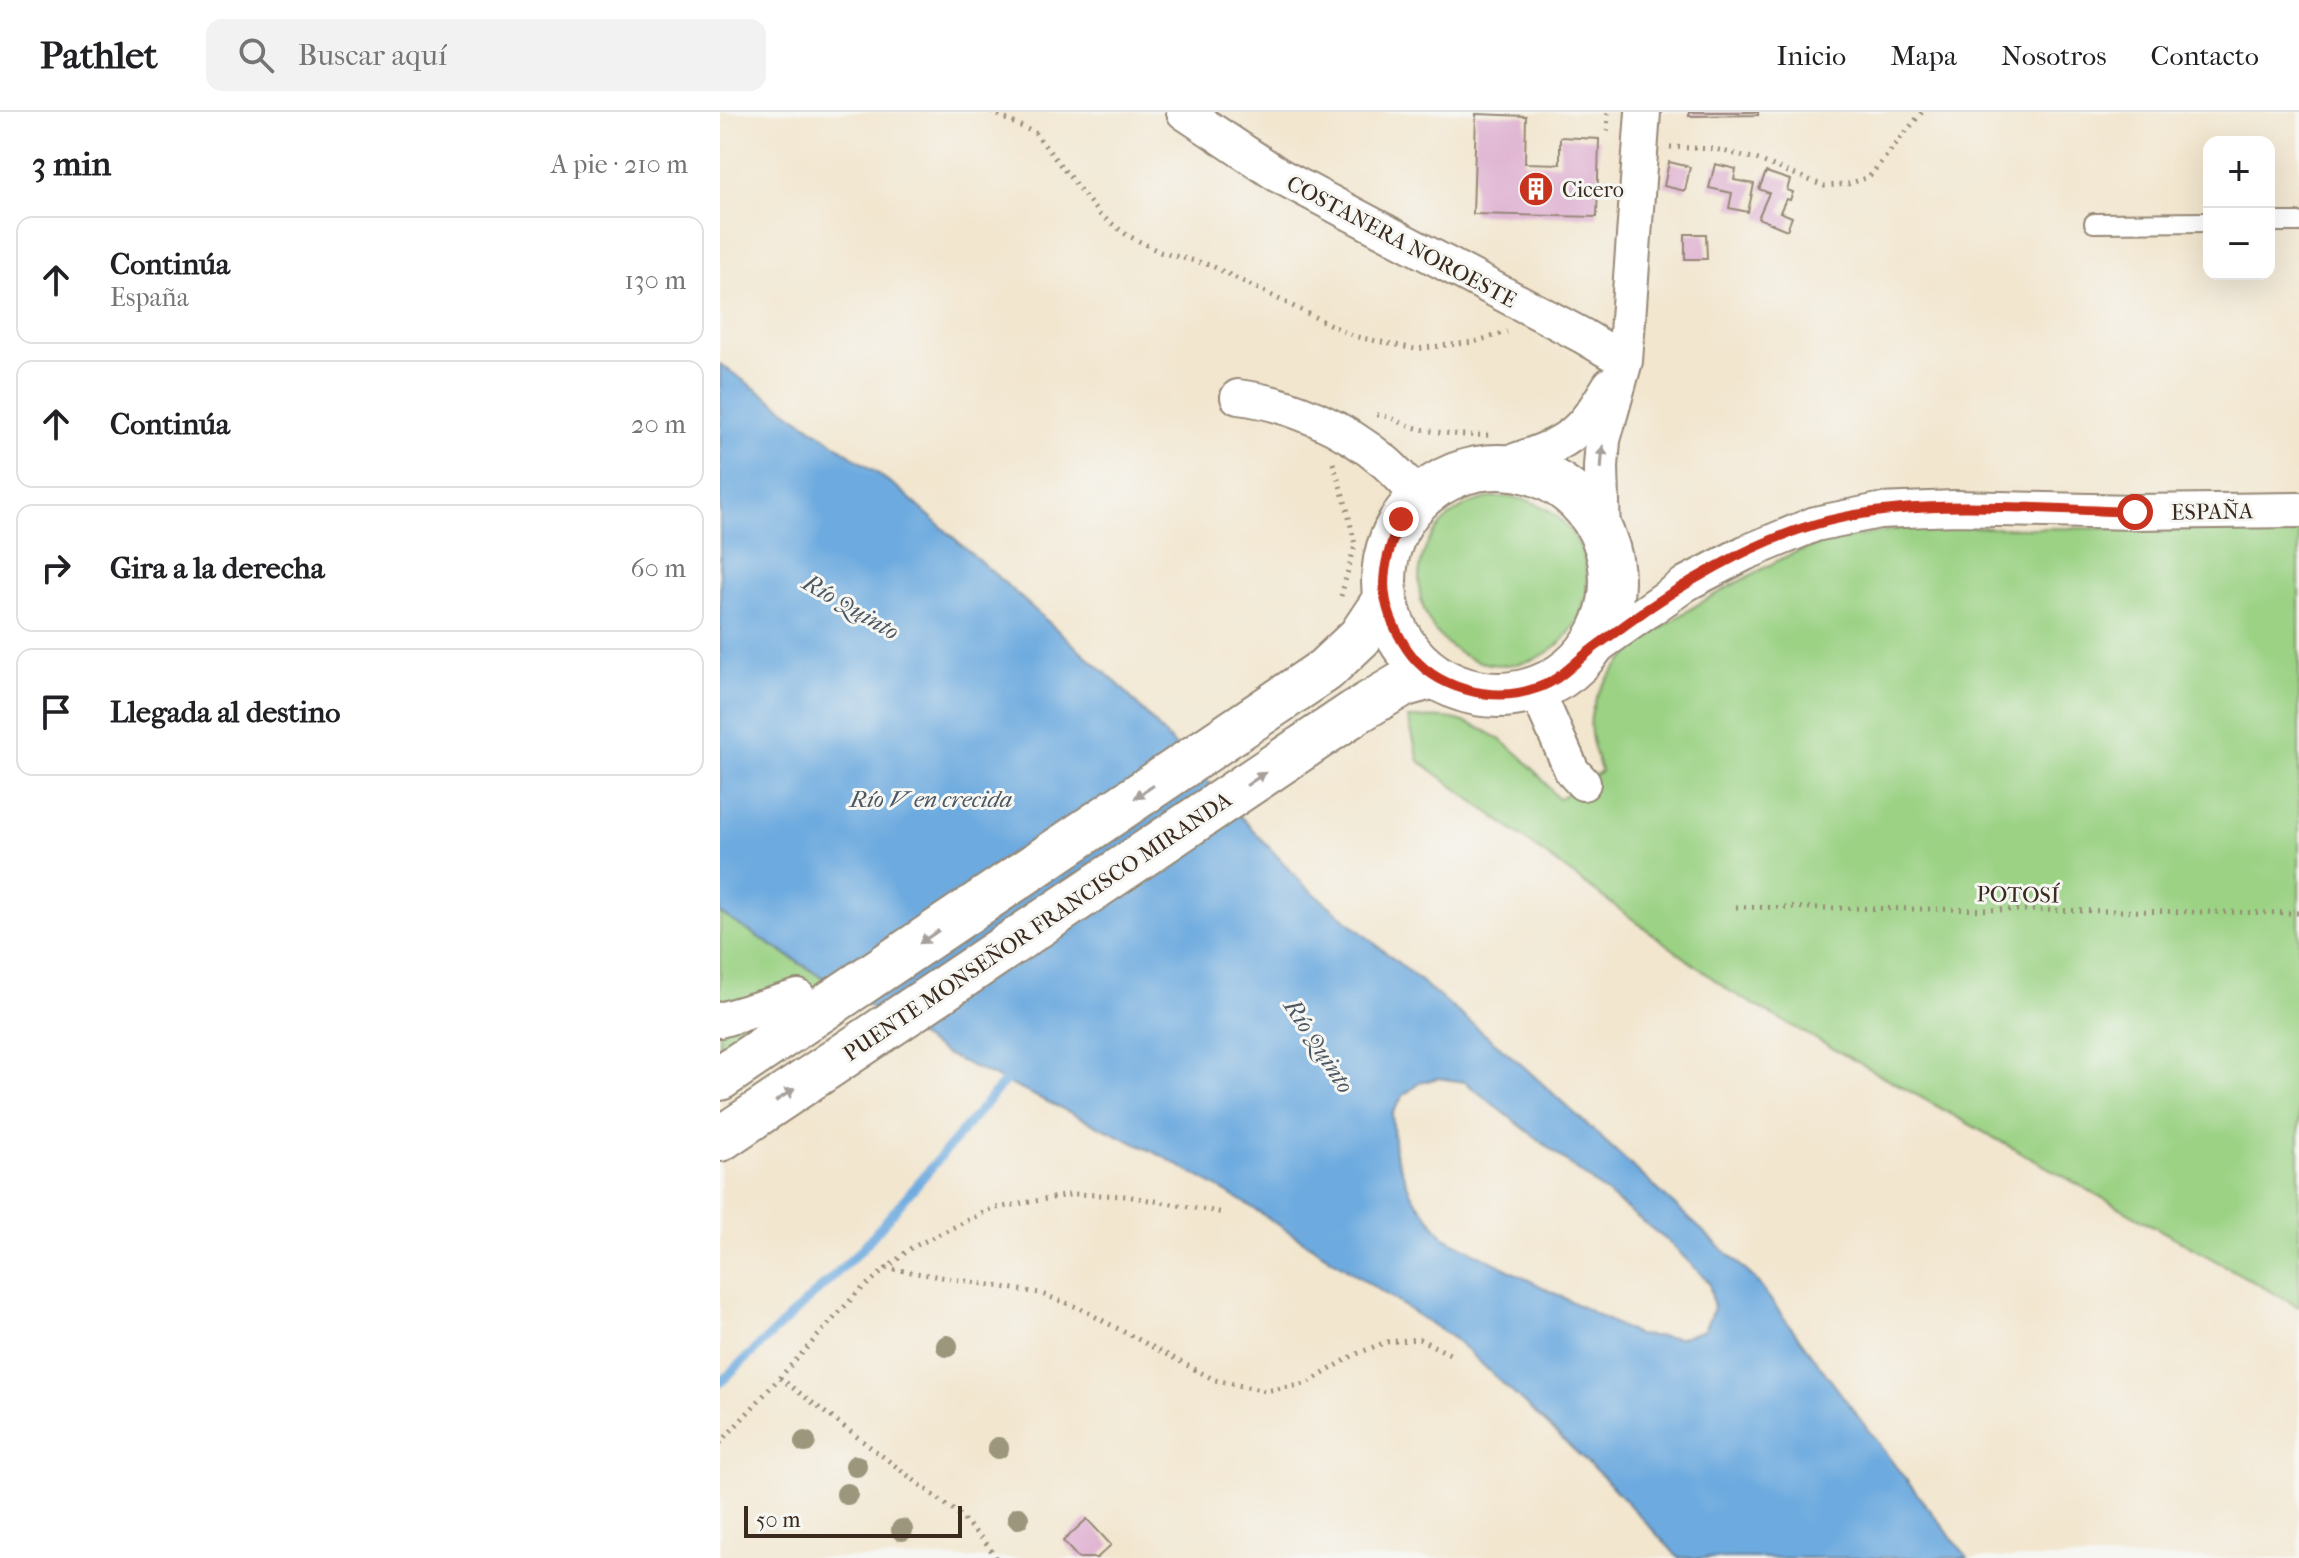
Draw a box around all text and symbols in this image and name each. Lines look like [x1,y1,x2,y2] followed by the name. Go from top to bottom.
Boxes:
[206,19,766,91] search box
[40,33,158,78] text: Pathlet
[234,33,278,77] icon: search
[298,38,447,73] text: Buscar aquí
[1776,39,1846,72] text: Inicio
[1890,39,1957,72] text: Mapa
[2001,39,2107,72] text: Nosotros
[2151,39,2259,72] text: Contacto
[2203,136,2275,280] map controls
[2203,136,2275,208] button: +
[32,144,111,184] text: 3 min
[551,149,688,180] text: A pie · 210 m
[1282,170,1521,314] street label: COSTANERA NOROESTE
[1517,170,1555,208] building icon: Cicero
[1562,177,1624,203] place label: Cicero
[2203,208,2275,280] button: −
[110,247,230,282] text: Continúa
[34,258,78,302] icon: ahead
[625,265,686,296] text: 130 m
[110,282,189,313] text: España
[34,402,78,446] icon: ahead
[110,407,230,442] text: Continúa
[631,409,686,440] text: 20 m
[1596,444,1609,469] one-way arrow
[2117,494,2153,530] route start
[2171,497,2254,526] street label: ESPAÑA
[1383,501,1419,537] route end
[34,546,78,590] icon: right
[110,551,325,586] text: Gira a la derecha
[630,553,686,584] text: 60 m
[796,567,904,646] water label: Río Quinto
[34,690,78,734] icon: arrive
[110,695,340,730] text: Llegada al destino
[1246,772,1267,787] one-way arrow
[1133,784,1155,799] one-way arrow
[848,785,1012,813] water label: Río V en crecida
[838,786,1237,1067] street label: PUENTE MONSEÑOR FRANCISCO MIRANDA
[1976,880,2060,909] street label: POTOSÍ
[918,930,939,945] one-way arrow
[1277,992,1360,1098] water label: Río Quinto
[774,1088,795,1103] one-way arrow
[744,1502,962,1538] scale bar
[756,1507,801,1533] text: 50 m

